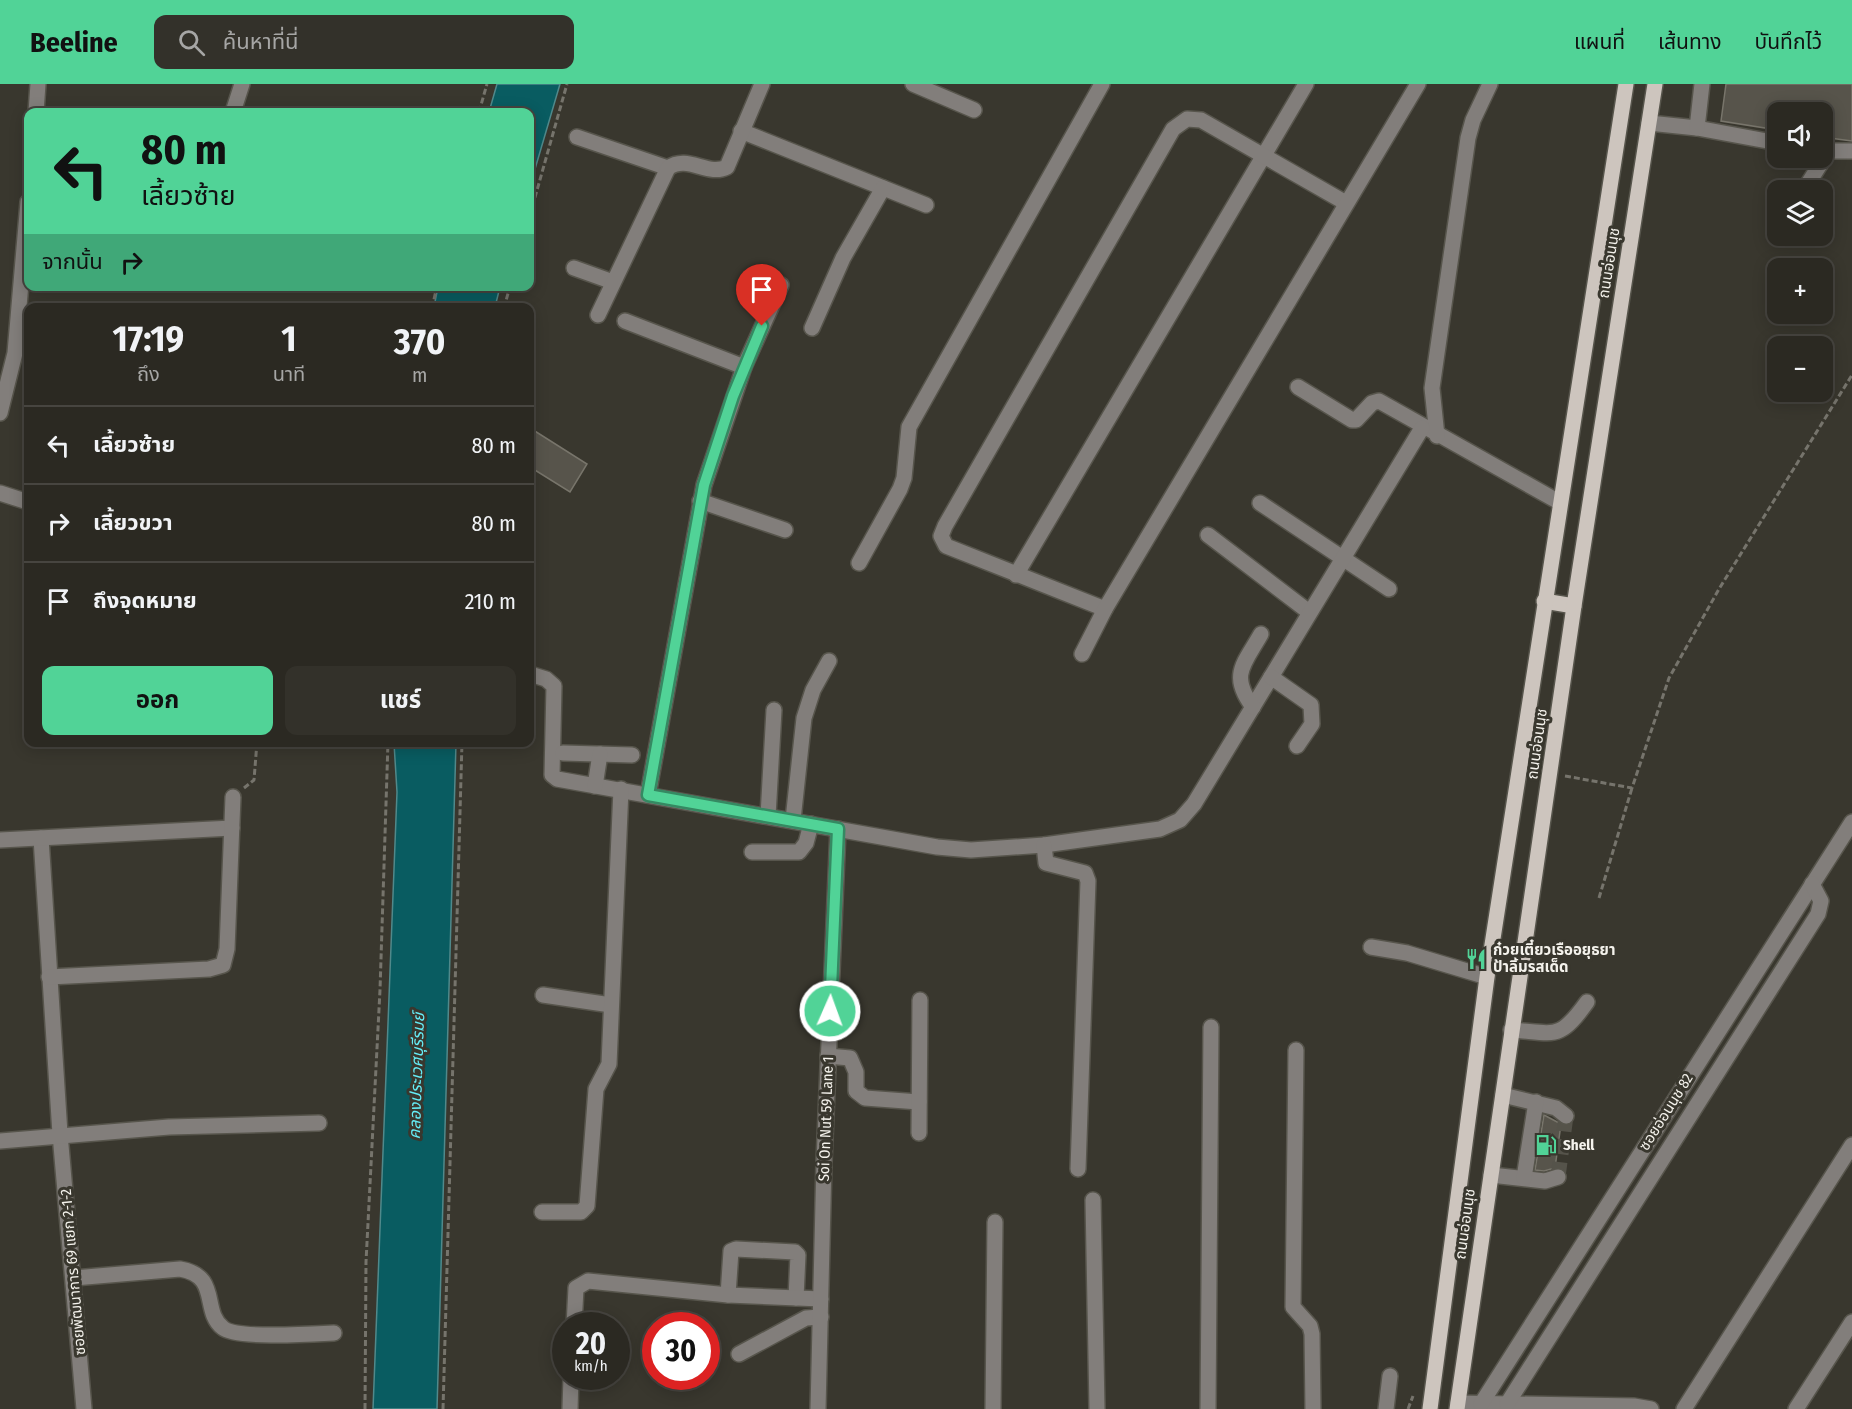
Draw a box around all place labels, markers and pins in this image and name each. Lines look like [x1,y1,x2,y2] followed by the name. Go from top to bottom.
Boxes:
[736,264,787,326] pin
[1493,939,1615,976] place label: ก๋วยเตี๋ยวเรืออยุธยา ป้าลิ้มรสเด็ด
[1464,947,1488,971] restaurant icon: ก๋วยเตี๋ยวเรืออยุธยา ป้าลิ้มรสเด็ด
[1534,1133,1558,1157] fuel station icon: Shell
[1563,1136,1595,1154] place label: Shell

